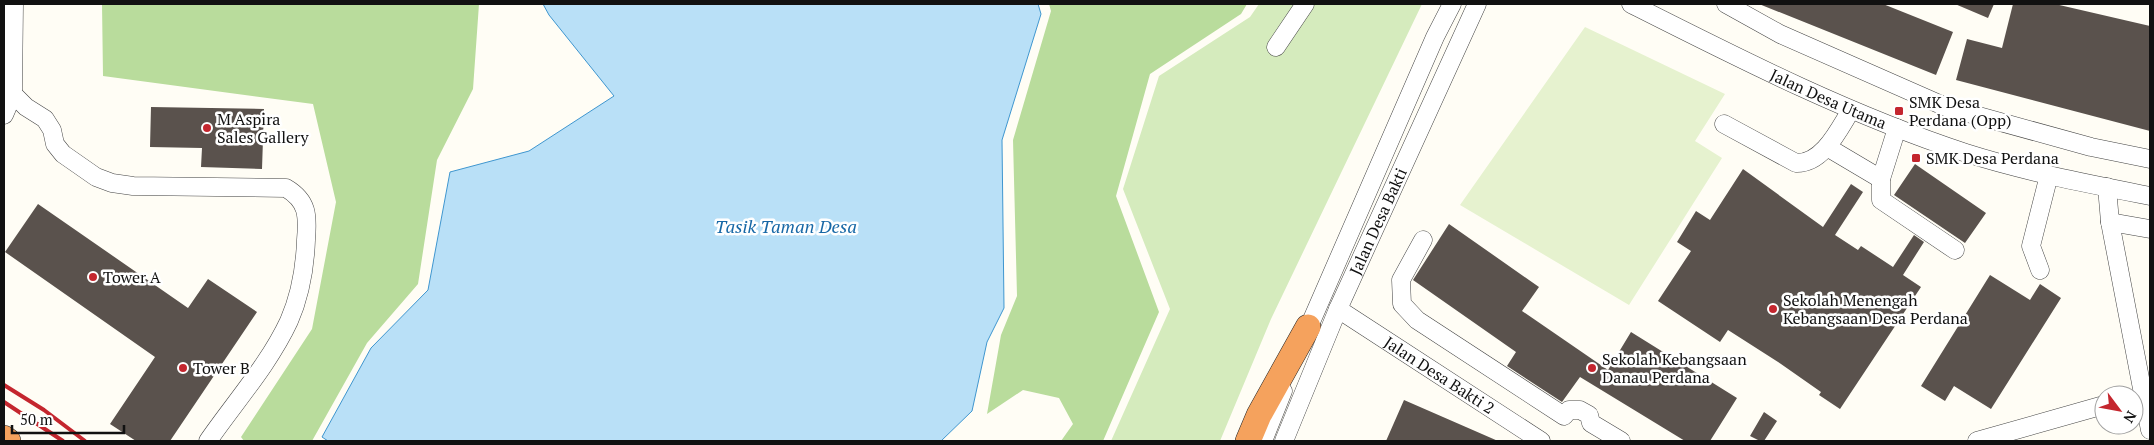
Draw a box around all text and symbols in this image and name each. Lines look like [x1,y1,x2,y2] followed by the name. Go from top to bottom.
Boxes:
[1767,63,1890,134] street label: Jalan Desa Utama
[1909,91,2012,131] place label: SMK Desa Perdana (Opp)
[1893,105,1905,117] marker: SMK Desa Perdana (Opp)
[217,108,310,148] place label: M Aspira Sales Gallery
[201,122,213,134] marker: M Aspira Sales Gallery
[1926,147,2059,169] place label: SMK Desa Perdana
[1910,152,1922,164] marker: SMK Desa Perdana
[1344,164,1412,278] street label: Jalan Desa Bakti
[715,214,857,238] water label: Tasik Taman Desa
[103,266,161,288] place label: Tower A
[87,271,99,283] marker: Tower A
[1783,289,1968,329] place label: Sekolah Menengah Kebangsaan Desa Perdana
[1767,303,1779,315] marker: Sekolah Menengah Kebangsaan Desa Perdana
[1380,331,1499,419] street label: Jalan Desa Bakti 2
[1602,348,1747,388] place label: Sekolah Kebangsaan Danau Perdana
[193,357,250,379] place label: Tower B
[177,362,189,374] marker: Tower B
[1586,362,1598,374] marker: Sekolah Kebangsaan Danau Perdana
[2094,385,2144,435] north arrow
[12,402,125,434] scale bar
[2119,408,2141,427] text: N
[20,409,53,429] text: 50 m

